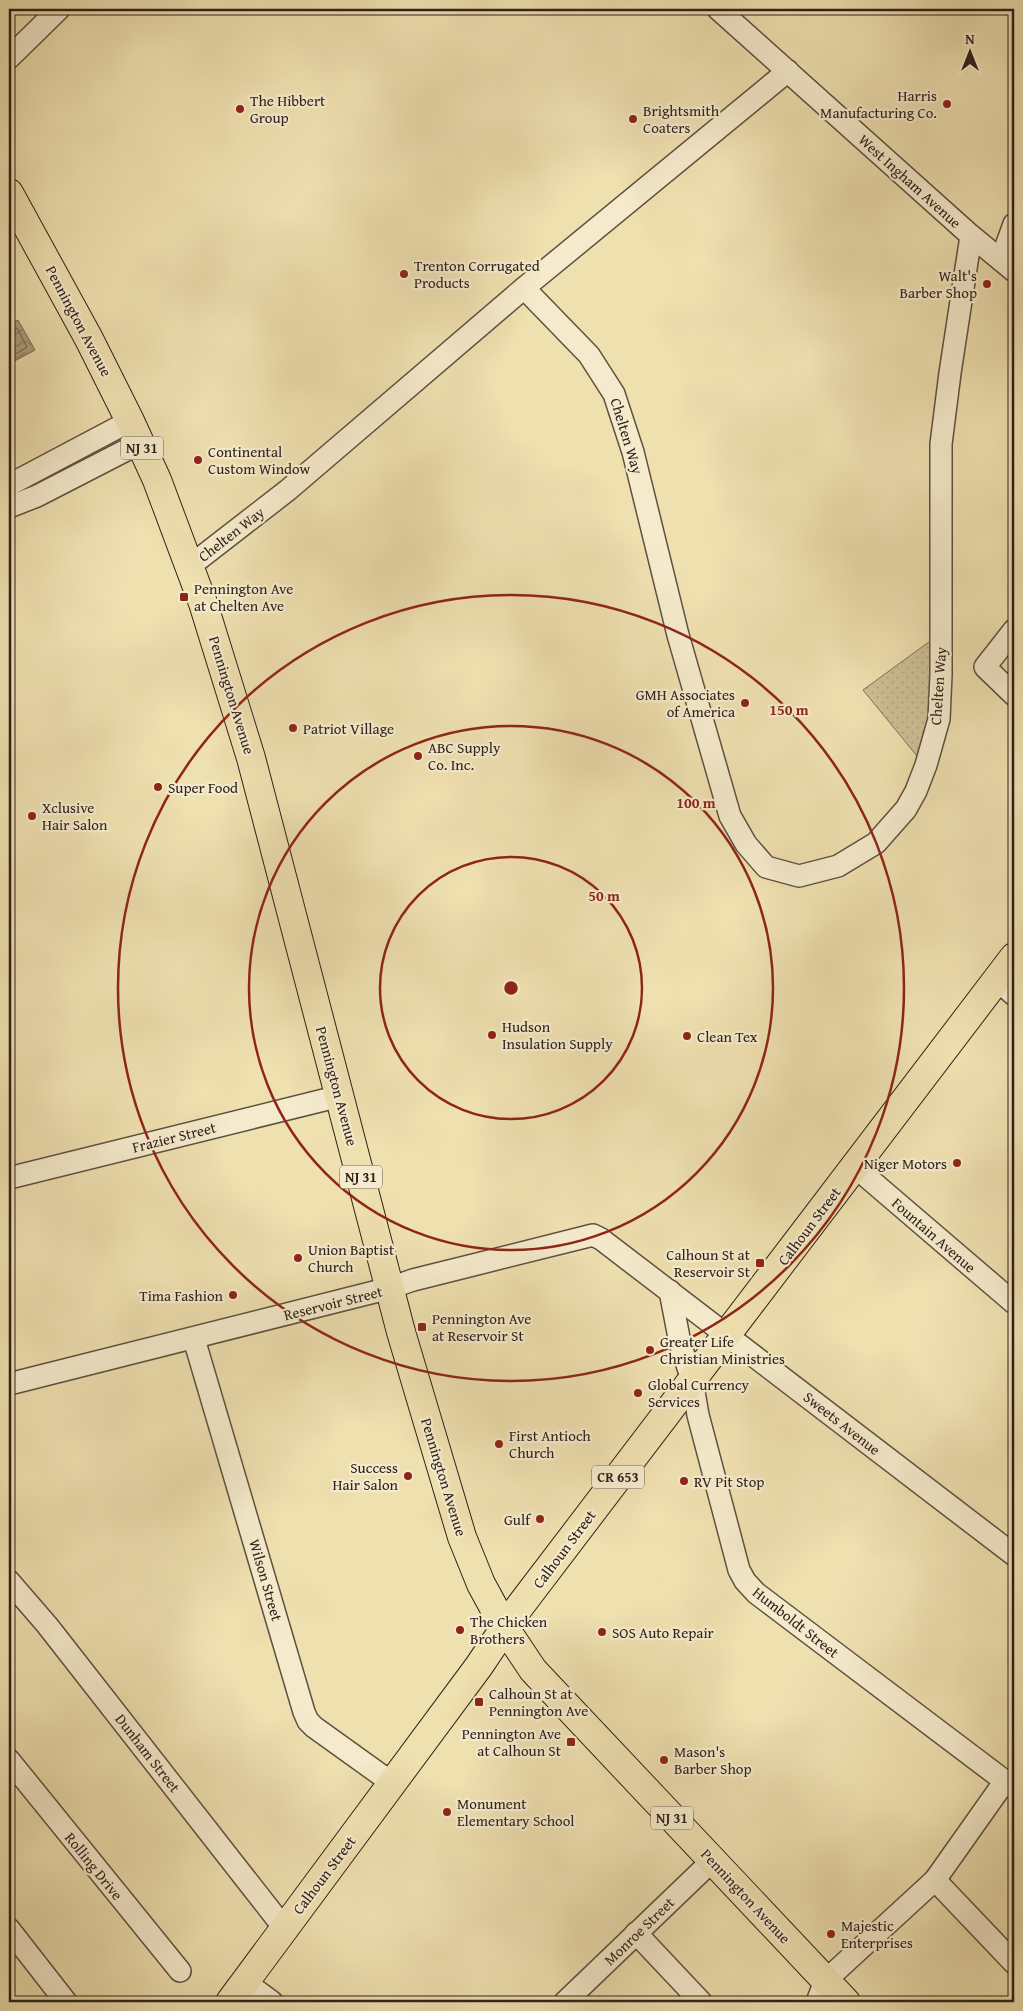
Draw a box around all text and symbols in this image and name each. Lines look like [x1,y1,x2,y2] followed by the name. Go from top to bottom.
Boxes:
[946,28,996,78] north arrow
[965,29,975,49] text: N
[820,85,937,123] place label: Harris Manufacturing Co.
[250,90,326,128] place label: The Hibbert Group
[941,98,953,110] marker: Harris Manufacturing Co.
[643,100,720,138] place label: Brightsmith Coaters
[234,103,246,115] marker: The Hibbert Group
[627,113,639,125] marker: Brightsmith Coaters
[854,129,966,233] street label: West Ingham Avenue
[414,255,540,293] place label: Trenton Corrugated Products
[41,262,117,380] street label: Pennington Avenue
[899,265,977,303] place label: Walt's Barber Shop
[398,268,410,280] marker: Trenton Corrugated Products
[981,278,993,290] marker: Walt's Barber Shop
[605,395,649,477] street label: Chelten Way
[121,436,163,459] road number: NJ 31
[208,441,311,479] place label: Continental Custom Window
[192,454,204,466] marker: Continental Custom Window
[194,501,269,566] street label: Chelten Way
[194,578,293,616] place label: Pennington Ave at Chelten Ave
[178,591,190,603] marker: Pennington Ave at Chelten Ave
[204,633,260,757] street label: Pennington Avenue
[925,646,951,726] street label: Chelten Way
[636,684,735,722] place label: GMH Associates of America
[739,697,751,709] marker: GMH Associates of America
[769,699,809,720] text: 150 m
[303,718,394,739] place label: Patriot Village
[287,722,299,734] marker: Patriot Village
[428,737,501,775] place label: ABC Supply Co. Inc.
[412,750,424,762] marker: ABC Supply Co. Inc.
[168,777,238,798] place label: Super Food
[152,781,164,793] marker: Super Food
[676,792,716,813] text: 100 m
[42,797,108,835] place label: Xclusive Hair Salon
[26,810,38,822] marker: Xclusive Hair Salon
[588,885,620,906] text: 50 m
[502,979,520,997] centre of rings
[502,1016,613,1054] place label: Hudson Insulation Supply
[311,1024,363,1148] street label: Pennington Avenue
[697,1026,758,1047] place label: Clean Tex
[486,1029,498,1041] marker: Hudson Insulation Supply
[681,1030,693,1042] marker: Clean Tex
[130,1116,219,1158] street label: Frazier Street
[864,1153,947,1174] place label: Niger Motors
[951,1157,963,1169] marker: Niger Motors
[340,1166,382,1188] road number: NJ 31
[773,1182,846,1270] street label: Calhoun Street
[887,1193,981,1277] street label: Fountain Avenue
[308,1239,395,1277] place label: Union Baptist Church
[666,1244,751,1282] place label: Calhoun St at Reservoir St
[292,1252,304,1264] marker: Union Baptist Church
[754,1257,766,1269] marker: Calhoun St at Reservoir St
[281,1280,385,1325] street label: Reservoir Street
[139,1285,224,1306] place label: Tima Fashion
[227,1289,239,1301] marker: Tima Fashion
[432,1308,531,1346] place label: Pennington Ave at Reservoir St
[416,1321,428,1333] marker: Pennington Ave at Reservoir St
[660,1331,785,1369] place label: Greater Life Christian Ministries
[644,1344,656,1356] marker: Greater Life Christian Ministries
[648,1374,750,1412] place label: Global Currency Services
[799,1386,885,1460] street label: Sweets Avenue
[632,1387,644,1399] marker: Global Currency Services
[416,1415,472,1539] street label: Pennington Avenue
[509,1425,591,1463] place label: First Antioch Church
[493,1438,505,1450] marker: First Antioch Church
[333,1457,399,1495] place label: Success Hair Salon
[592,1465,644,1488] road number: CR 653
[402,1470,414,1482] marker: Success Hair Salon
[694,1471,764,1492] place label: RV Pit Stop
[678,1475,690,1487] marker: RV Pit Stop
[528,1505,601,1593] street label: Calhoun Street
[504,1509,532,1530] place label: Gulf
[534,1513,546,1525] marker: Gulf
[244,1537,288,1624] street label: Wilson Street
[748,1582,844,1663] street label: Humboldt Street
[470,1611,548,1649] place label: The Chicken Brothers
[612,1622,714,1643] place label: SOS Auto Repair
[454,1624,466,1636] marker: The Chicken Brothers
[596,1626,608,1638] marker: SOS Auto Repair
[489,1683,588,1721] place label: Calhoun St at Pennington Ave
[473,1696,485,1708] marker: Calhoun St at Pennington Ave
[111,1709,186,1797] street label: Dunham Street
[462,1723,562,1761] place label: Pennington Ave at Calhoun St
[565,1736,577,1748] marker: Pennington Ave at Calhoun St
[674,1741,752,1779] place label: Mason's Barber Shop
[658,1754,670,1766] marker: Mason's Barber Shop
[457,1793,575,1831] place label: Monument Elementary School
[441,1806,453,1818] marker: Monument Elementary School
[651,1806,693,1830] road number: NJ 31
[60,1828,128,1904] street label: Rolling Drive
[288,1831,361,1919] street label: Calhoun Street
[696,1844,796,1948] street label: Pennington Avenue
[599,1892,679,1970] street label: Monroe Street
[841,1915,913,1953] place label: Majestic Enterprises
[825,1928,837,1940] marker: Majestic Enterprises

